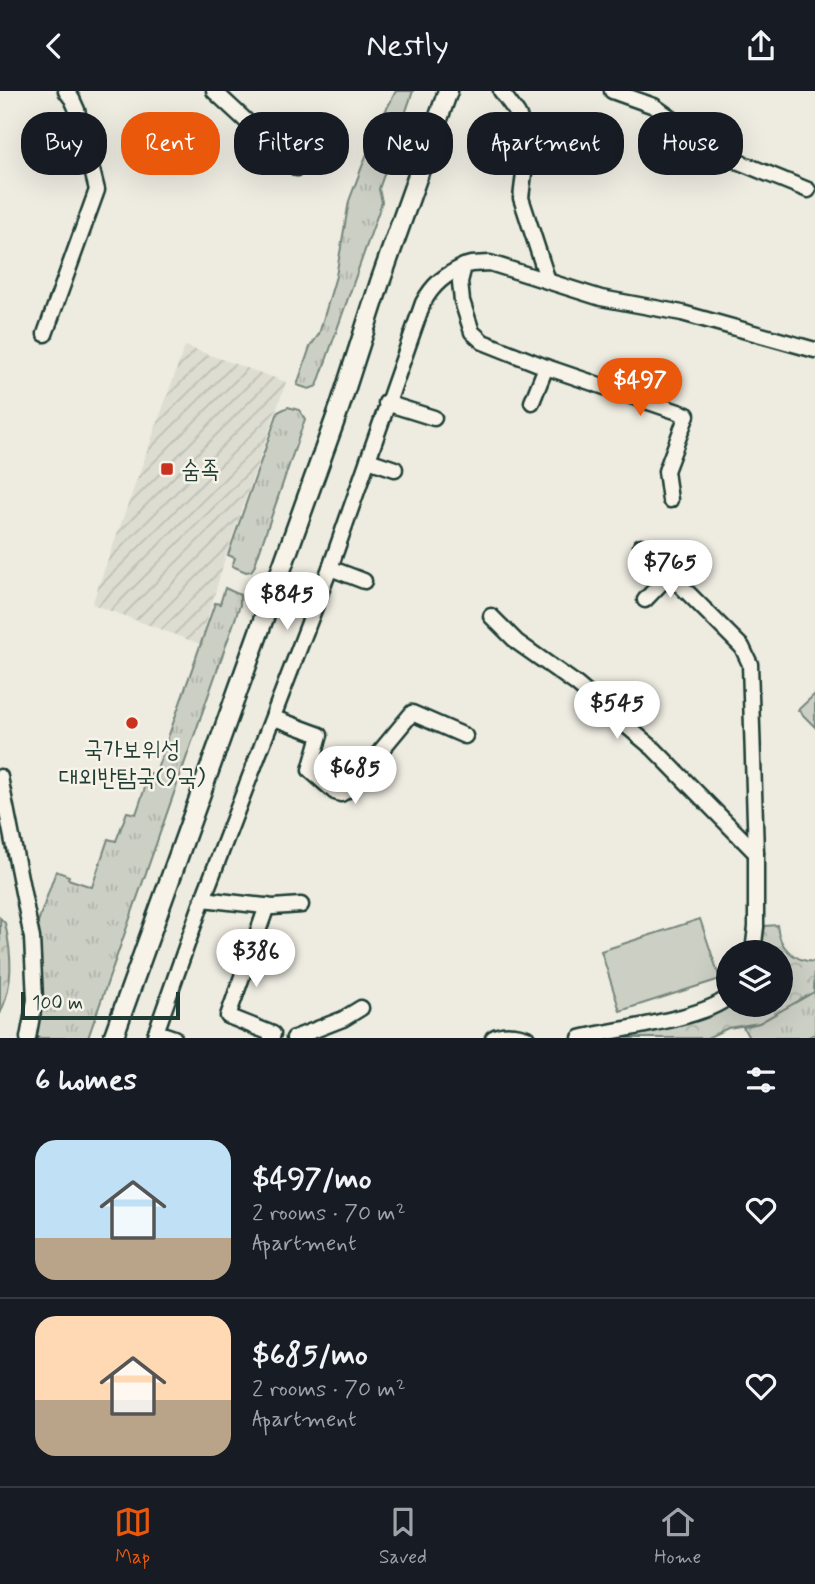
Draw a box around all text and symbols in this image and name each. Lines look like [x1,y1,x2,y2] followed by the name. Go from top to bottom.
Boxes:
[366,25,449,67] text: Nestly
[35,27,73,65] icon: back
[742,27,780,65] icon: share
[21,112,107,175] chip: Buy
[121,112,220,175] chip: Rent
[234,112,349,175] chip: Filters
[363,112,453,175] chip: New
[467,112,624,175] chip: Apartment
[638,112,743,175] chip: House
[599,359,681,418] pin: $497
[613,366,667,396] text: $497
[181,455,220,486] place label: 숨족
[159,461,175,477] marker: 숨족
[629,540,711,600] pin: $765
[643,548,697,578] text: $765
[246,573,328,632] pin: $845
[260,580,314,610] text: $845
[576,681,658,741] pin: $545
[590,689,644,719] text: $545
[124,715,140,731] marker: 국가보위성 대외반탐국(9국)
[59,735,206,794] place label: 국가보위성 대외반탐국(9국)
[314,747,396,806] pin: $685
[330,754,380,784] text: $685
[215,929,297,989] pin: $386
[232,937,280,967] text: $386
[716,940,793,1017] map controls
[716,940,793,1017] button: layers
[21,989,180,1021] scale bar
[32,991,83,1016] text: 100 m
[35,1061,137,1100] text: 6 homes
[742,1061,780,1099] icon: filters
[252,1160,372,1199] text: $497/mo
[91,1168,175,1252] icon: home
[742,1191,780,1229] icon: heart
[252,1199,406,1229] text: 2 rooms · 70 m²
[252,1229,357,1259] text: Apartment
[252,1336,368,1375] text: $685/mo
[91,1344,175,1428] icon: home
[742,1367,780,1405] icon: heart
[252,1375,406,1405] text: 2 rooms · 70 m²
[252,1405,357,1435] text: Apartment
[114,1503,152,1570] tab: Map
[379,1503,427,1570] tab: Saved
[654,1503,701,1570] tab: Home

